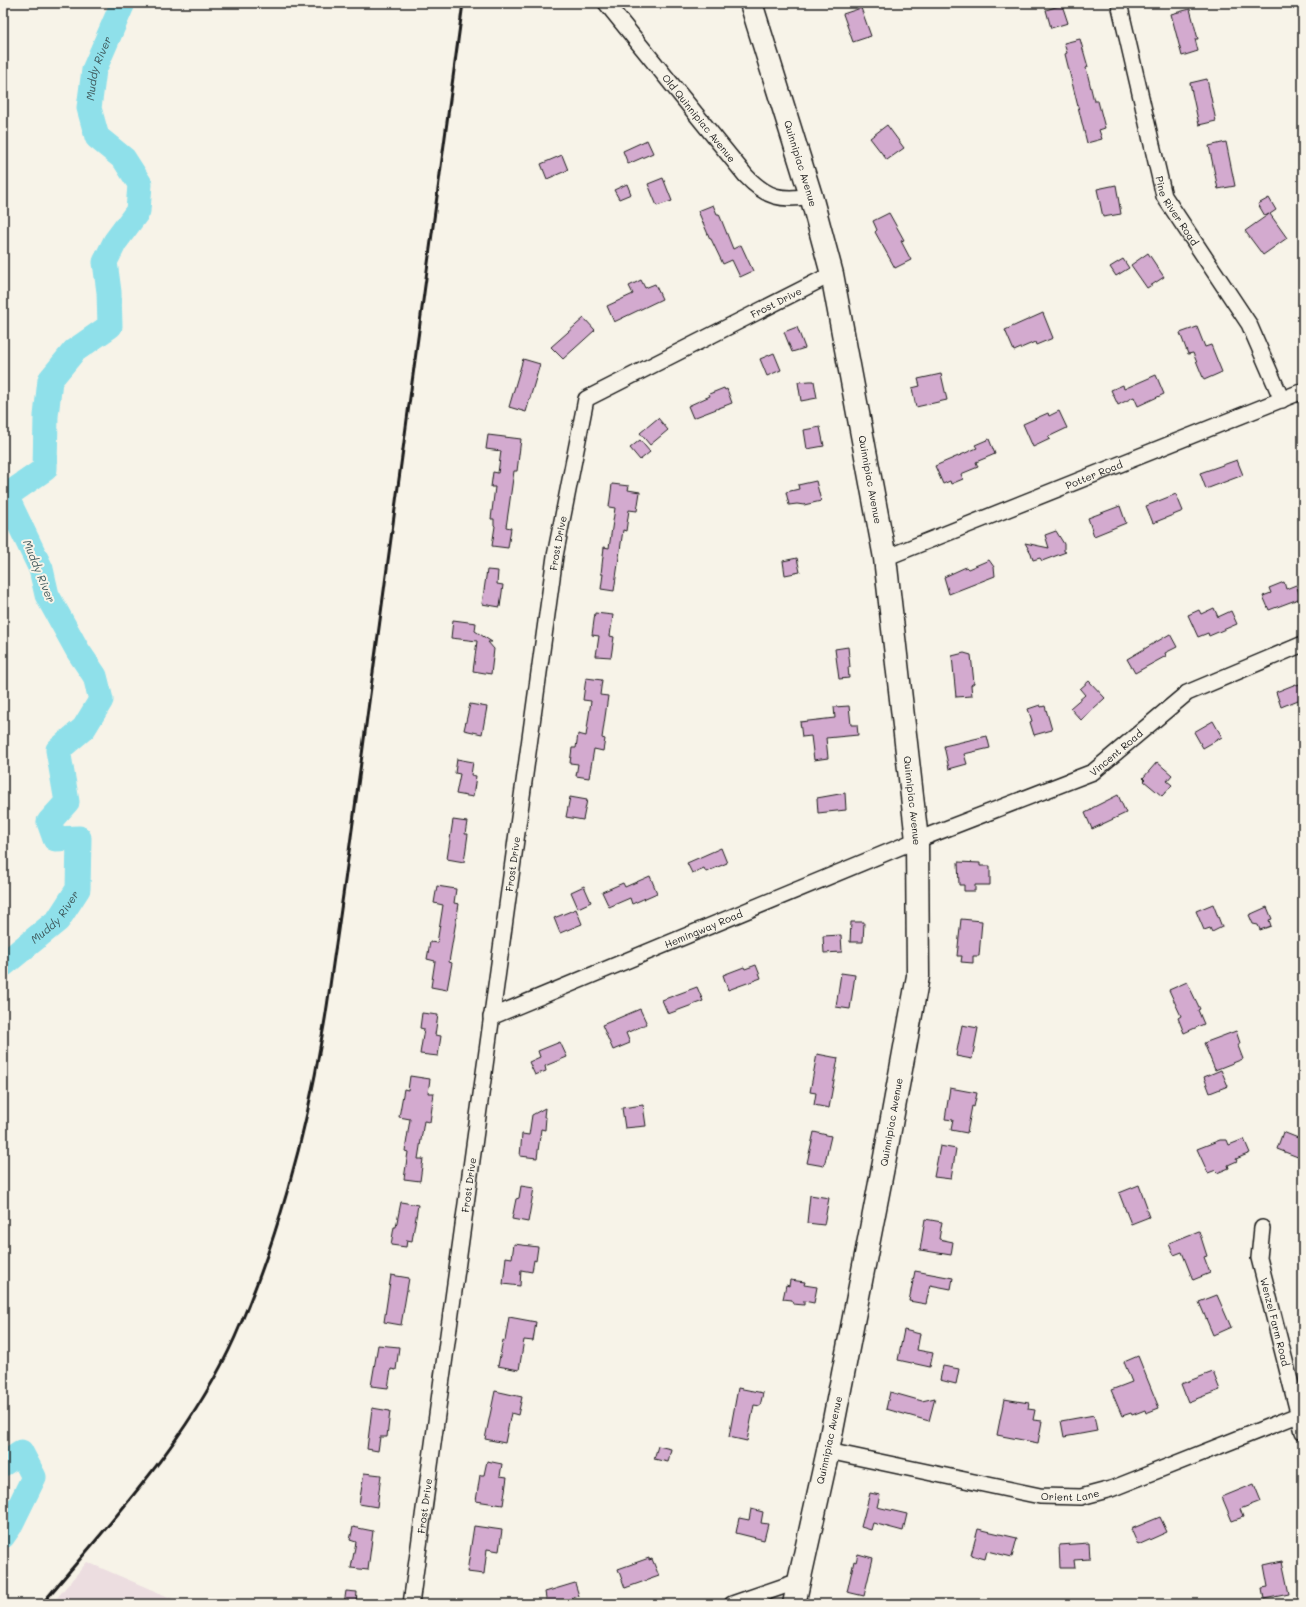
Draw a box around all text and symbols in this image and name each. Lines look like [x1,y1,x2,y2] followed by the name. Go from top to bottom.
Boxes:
[82,34,115,101] water label: Muddy River
[659,71,739,165] street label: Old Quinnipiac Avenue
[781,119,821,208] street label: Quinnipiac Avenue
[1153,175,1202,248] street label: Pine River Road
[748,284,804,321] street label: Frost Drive
[855,434,885,525] street label: Quinnipiac Avenue
[1063,457,1125,492] street label: Potter Road
[546,515,570,571] street label: Frost Drive
[20,537,59,605] water label: Muddy River
[1087,726,1145,779] street label: Vincent Road
[901,755,924,845] street label: Quinnipiac Avenue
[502,836,523,892] street label: Frost Drive
[27,887,82,947] water label: Muddy River
[662,906,744,951] street label: Hemingway Road
[876,1077,906,1167] street label: Quinnipiac Avenue
[458,1156,479,1213] street label: Frost Drive
[1257,1276,1293,1368] street label: Wenzel Farm Road
[813,1395,845,1485] street label: Quinnipiac Avenue
[414,1477,435,1534] street label: Frost Drive
[1041,1485,1101,1504] street label: Orient Lane

